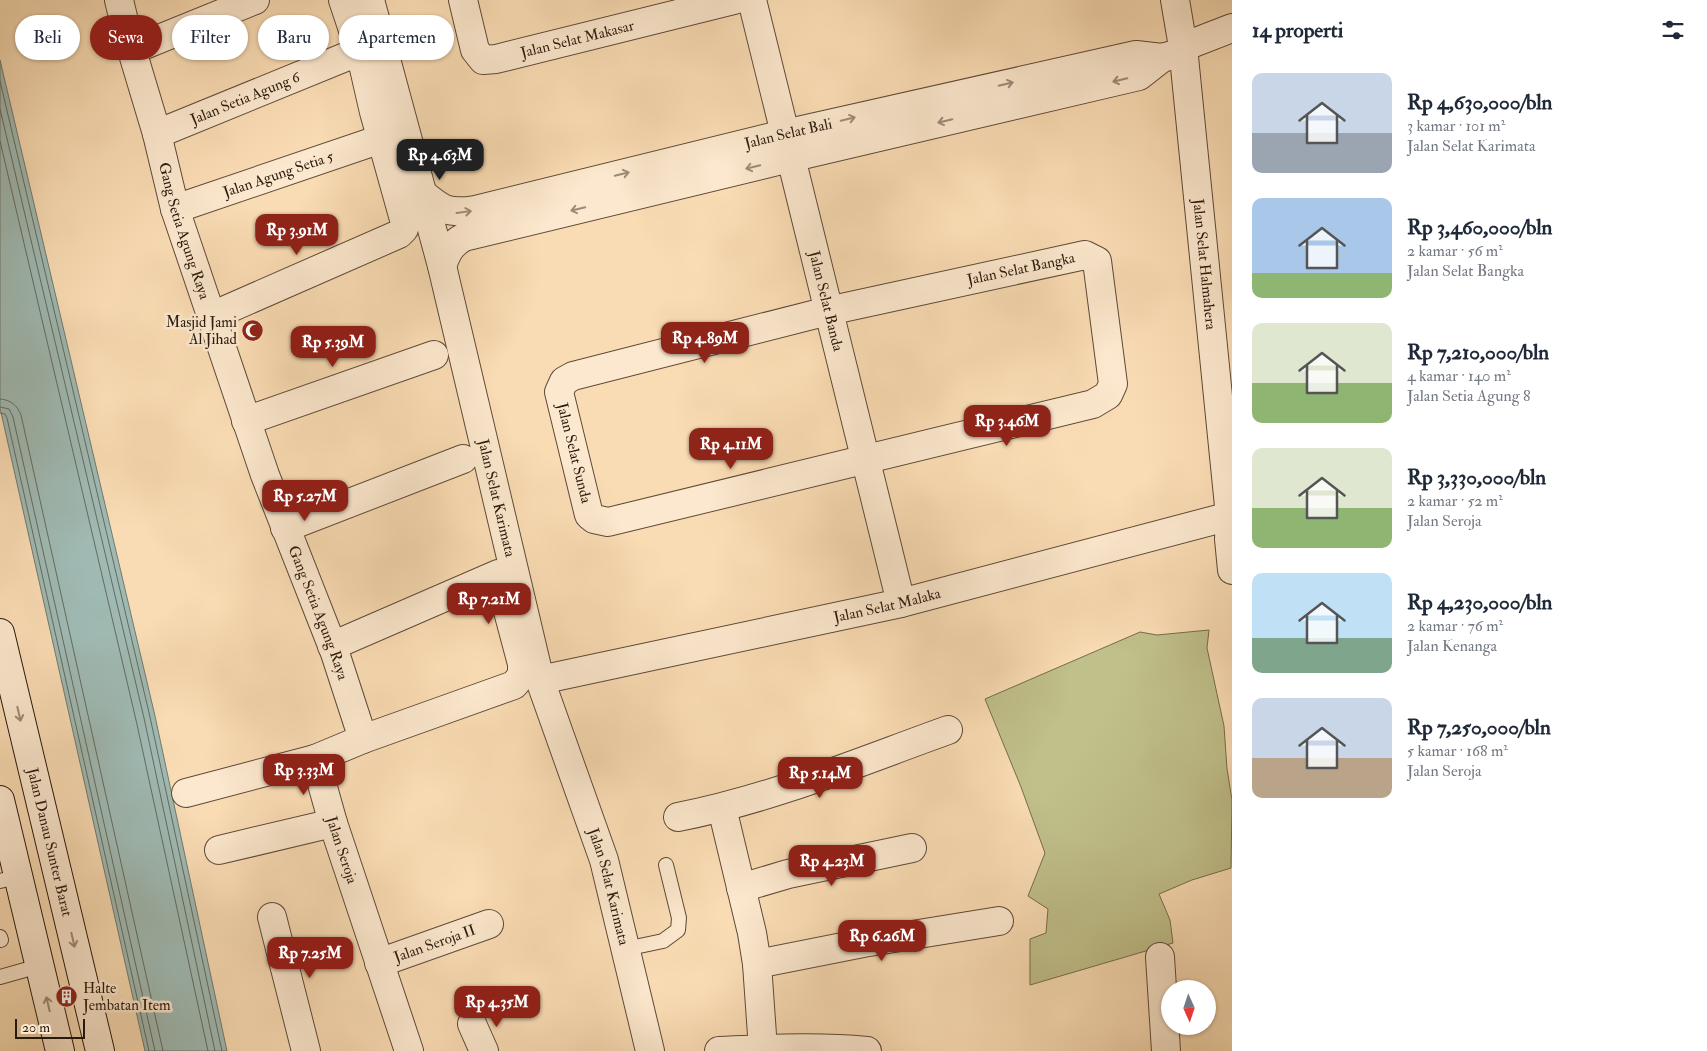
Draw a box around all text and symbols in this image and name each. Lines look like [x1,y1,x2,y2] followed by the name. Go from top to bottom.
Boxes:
[15,15,80,60] chip: Beli
[90,15,162,60] chip: Sewa
[172,15,248,60] chip: Filter
[258,15,329,60] chip: Baru
[339,15,454,60] chip: Apartemen
[518,16,636,63] street label: Jalan Selat Makasar
[1659,16,1687,44] icon: filters
[1252,17,1343,44] text: 14 properti
[187,67,304,130] street label: Jalan Setia Agung 6
[1113,76,1129,85] one-way arrow
[998,79,1014,88] one-way arrow
[1407,89,1552,116] text: Rp 4,630,000/bln
[1292,93,1352,153] icon: home
[741,114,834,154] street label: Jalan Selat Bali
[839,114,855,123] one-way arrow
[1407,116,1505,136] text: 3 kamar · 101 m²
[937,117,953,126] one-way arrow
[1407,136,1536,156] text: Jalan Selat Karimata
[388,138,492,181] pin: Rp 4.63M
[408,145,472,165] text: Rp 4.63M
[220,146,336,203] street label: Jalan Agung Setia 5
[155,160,215,303] street label: Gang Setia Agung Raya
[745,163,761,172] one-way arrow
[613,169,629,178] one-way arrow
[1188,197,1221,331] street label: Jalan Selat Halmahera
[570,205,586,214] one-way arrow
[456,207,472,217] one-way arrow
[245,214,349,256] pin: Rp 3.91M
[1407,214,1552,241] text: Rp 3,460,000/bln
[1292,218,1352,278] icon: home
[266,220,328,240] text: Rp 3.91M
[1407,241,1503,261] text: 2 kamar · 56 m²
[804,248,848,354] street label: Jalan Selat Banda
[964,248,1078,291] street label: Jalan Selat Bangka
[1407,261,1524,281] text: Jalan Selat Bangka
[166,313,238,350] place label: Masjid Jami Al Jihad
[241,319,265,343] mosque icon: Masjid Jami Al Jihad
[653,322,757,364] pin: Rp 4.89M
[281,326,385,368] pin: Rp 5.39M
[672,328,738,348] text: Rp 4.89M
[302,332,364,352] text: Rp 5.39M
[1407,339,1549,366] text: Rp 7,210,000/bln
[1292,343,1352,403] icon: home
[1407,366,1511,386] text: 4 kamar · 140 m²
[1407,386,1530,406] text: Jalan Setia Agung 8
[551,400,596,506] street label: Jalan Selat Sunda
[955,404,1059,447] pin: Rp 3.46M
[975,411,1039,431] text: Rp 3.46M
[679,428,783,470] pin: Rp 4.11M
[700,434,762,454] text: Rp 4.11M
[473,436,520,560] street label: Jalan Selat Karimata
[1407,464,1546,491] text: Rp 3,330,000/bln
[1292,468,1352,528] icon: home
[253,480,357,522] pin: Rp 5.27M
[273,486,337,506] text: Rp 5.27M
[1407,491,1503,511] text: 2 kamar · 52 m²
[1407,511,1482,531] text: Jalan Seroja
[284,543,353,683] street label: Gang Setia Agung Raya
[437,582,541,625] pin: Rp 7.21M
[831,583,943,628] street label: Jalan Selat Malaka
[458,589,520,609] text: Rp 7.21M
[1407,589,1552,616] text: Rp 4,230,000/bln
[1292,593,1352,653] icon: home
[1407,616,1503,636] text: 2 kamar · 76 m²
[1407,636,1497,656] text: Jalan Kenanga
[15,706,24,722] one-way arrow
[1407,714,1551,741] text: Rp 7,250,000/bln
[1292,718,1352,778] icon: home
[1407,741,1508,761] text: 5 kamar · 168 m²
[252,754,356,796] pin: Rp 3.33M
[768,756,872,799] pin: Rp 5.14M
[274,760,334,780] text: Rp 3.33M
[1407,761,1482,781] text: Jalan Seroja
[789,763,851,783] text: Rp 5.14M
[22,765,77,919] street label: Jalan Danau Sunter Barat
[321,813,362,887] street label: Jalan Seroja
[583,824,634,948] street label: Jalan Selat Karimata
[780,844,884,887] pin: Rp 4.23M
[800,851,864,871] text: Rp 4.23M
[390,920,478,968] street label: Jalan Seroja II
[830,920,934,962] pin: Rp 6.26M
[849,926,915,946] text: Rp 6.26M
[69,932,78,948] one-way arrow
[258,936,362,979] pin: Rp 7.25M
[278,943,342,963] text: Rp 7.25M
[82,979,171,1016] place label: Halte Jembatan Item
[1161,980,1216,1035] north arrow
[1161,980,1216,1035] map controls
[55,985,79,1009] building icon: Halte Jembatan Item
[445,986,549,1028] pin: Rp 4.35M
[465,992,529,1012] text: Rp 4.35M
[43,996,52,1012] one-way arrow
[15,1016,85,1039] scale bar
[22,1019,50,1036] text: 20 m

